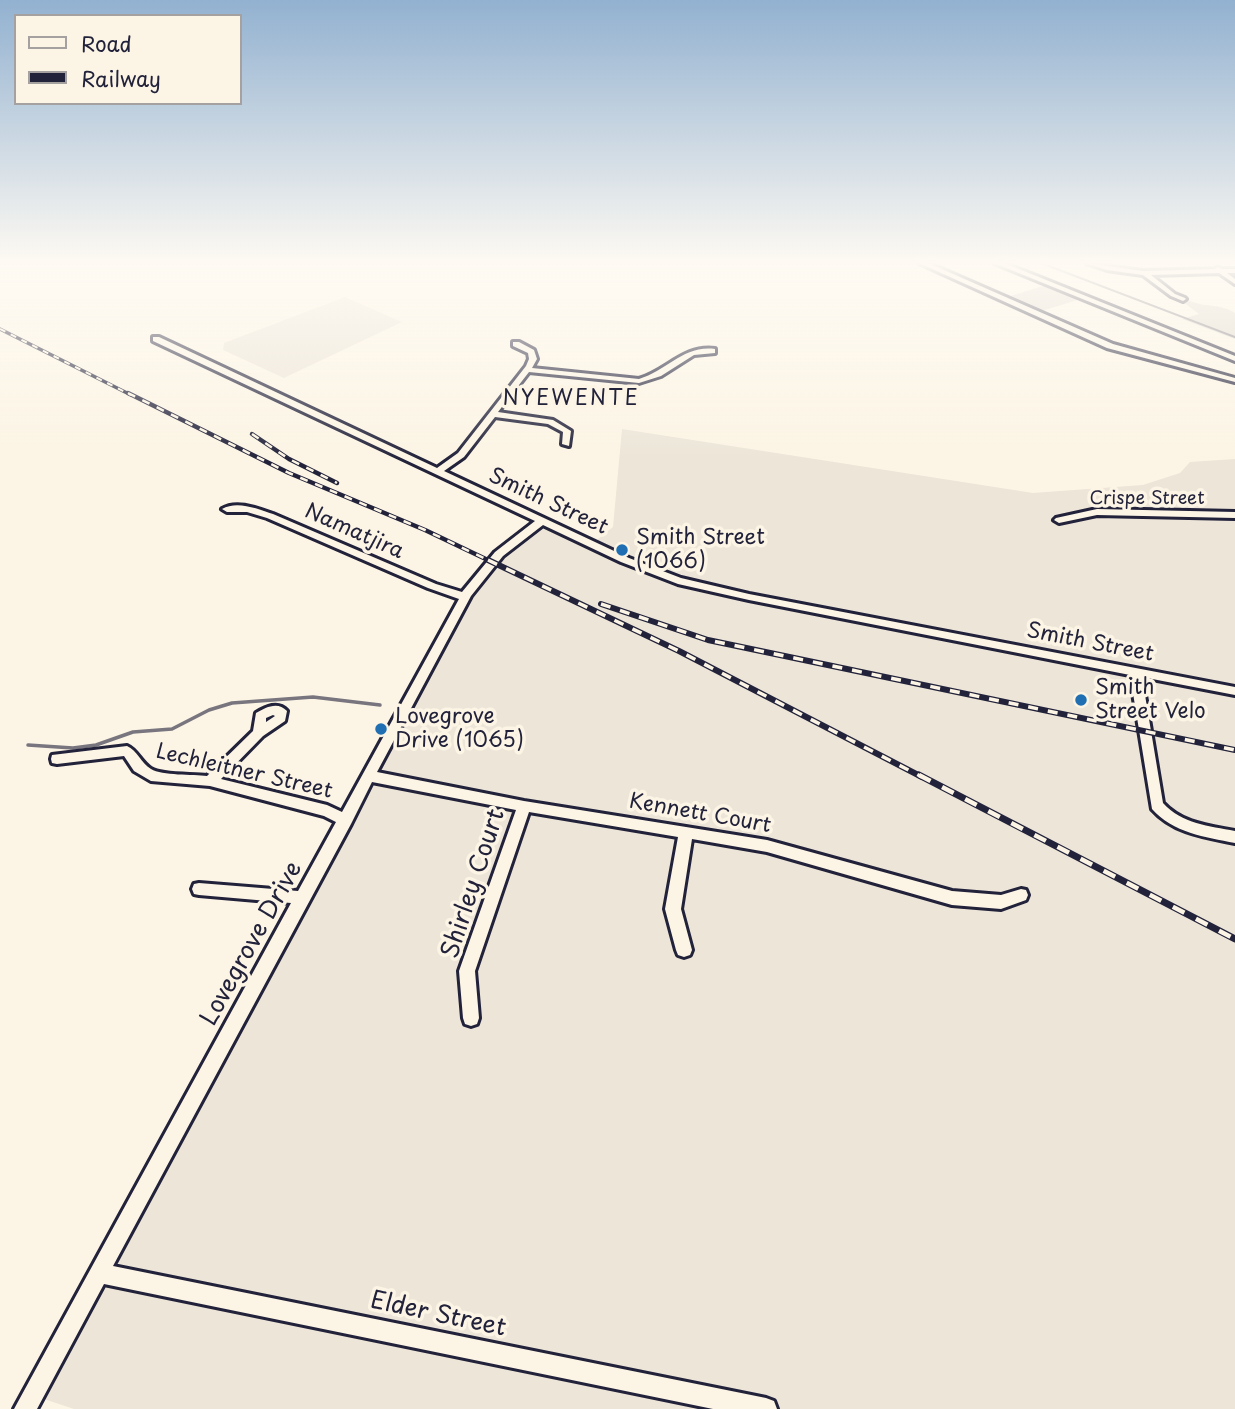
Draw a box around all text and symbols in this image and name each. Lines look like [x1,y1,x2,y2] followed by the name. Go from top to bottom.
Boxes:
[14,14,242,105] legend
[81,27,132,59] text: Road
[81,62,161,94] text: Railway
[503,386,639,412] district label: NYEWENTE
[484,463,612,541] street label: Smith Street
[1089,488,1205,510] street label: Crispe Street
[301,499,407,565] street label: Namatjira
[636,525,765,575] place label: Smith Street (1066)
[614,542,630,558] marker: Smith Street (1066)
[1024,618,1156,668] street label: Smith Street
[1095,675,1206,725] place label: Smith Street Velo
[1073,692,1089,708] marker: Smith Street Velo
[395,704,524,754] place label: Lovegrove Drive (1065)
[373,721,389,737] marker: Lovegrove Drive (1065)
[153,739,335,805] street label: Lechleitner Street
[627,789,773,839] street label: Kennett Court
[436,806,512,962] street label: Shirley Court
[195,857,309,1031] street label: Lovegrove Drive
[368,1287,508,1343] street label: Elder Street

